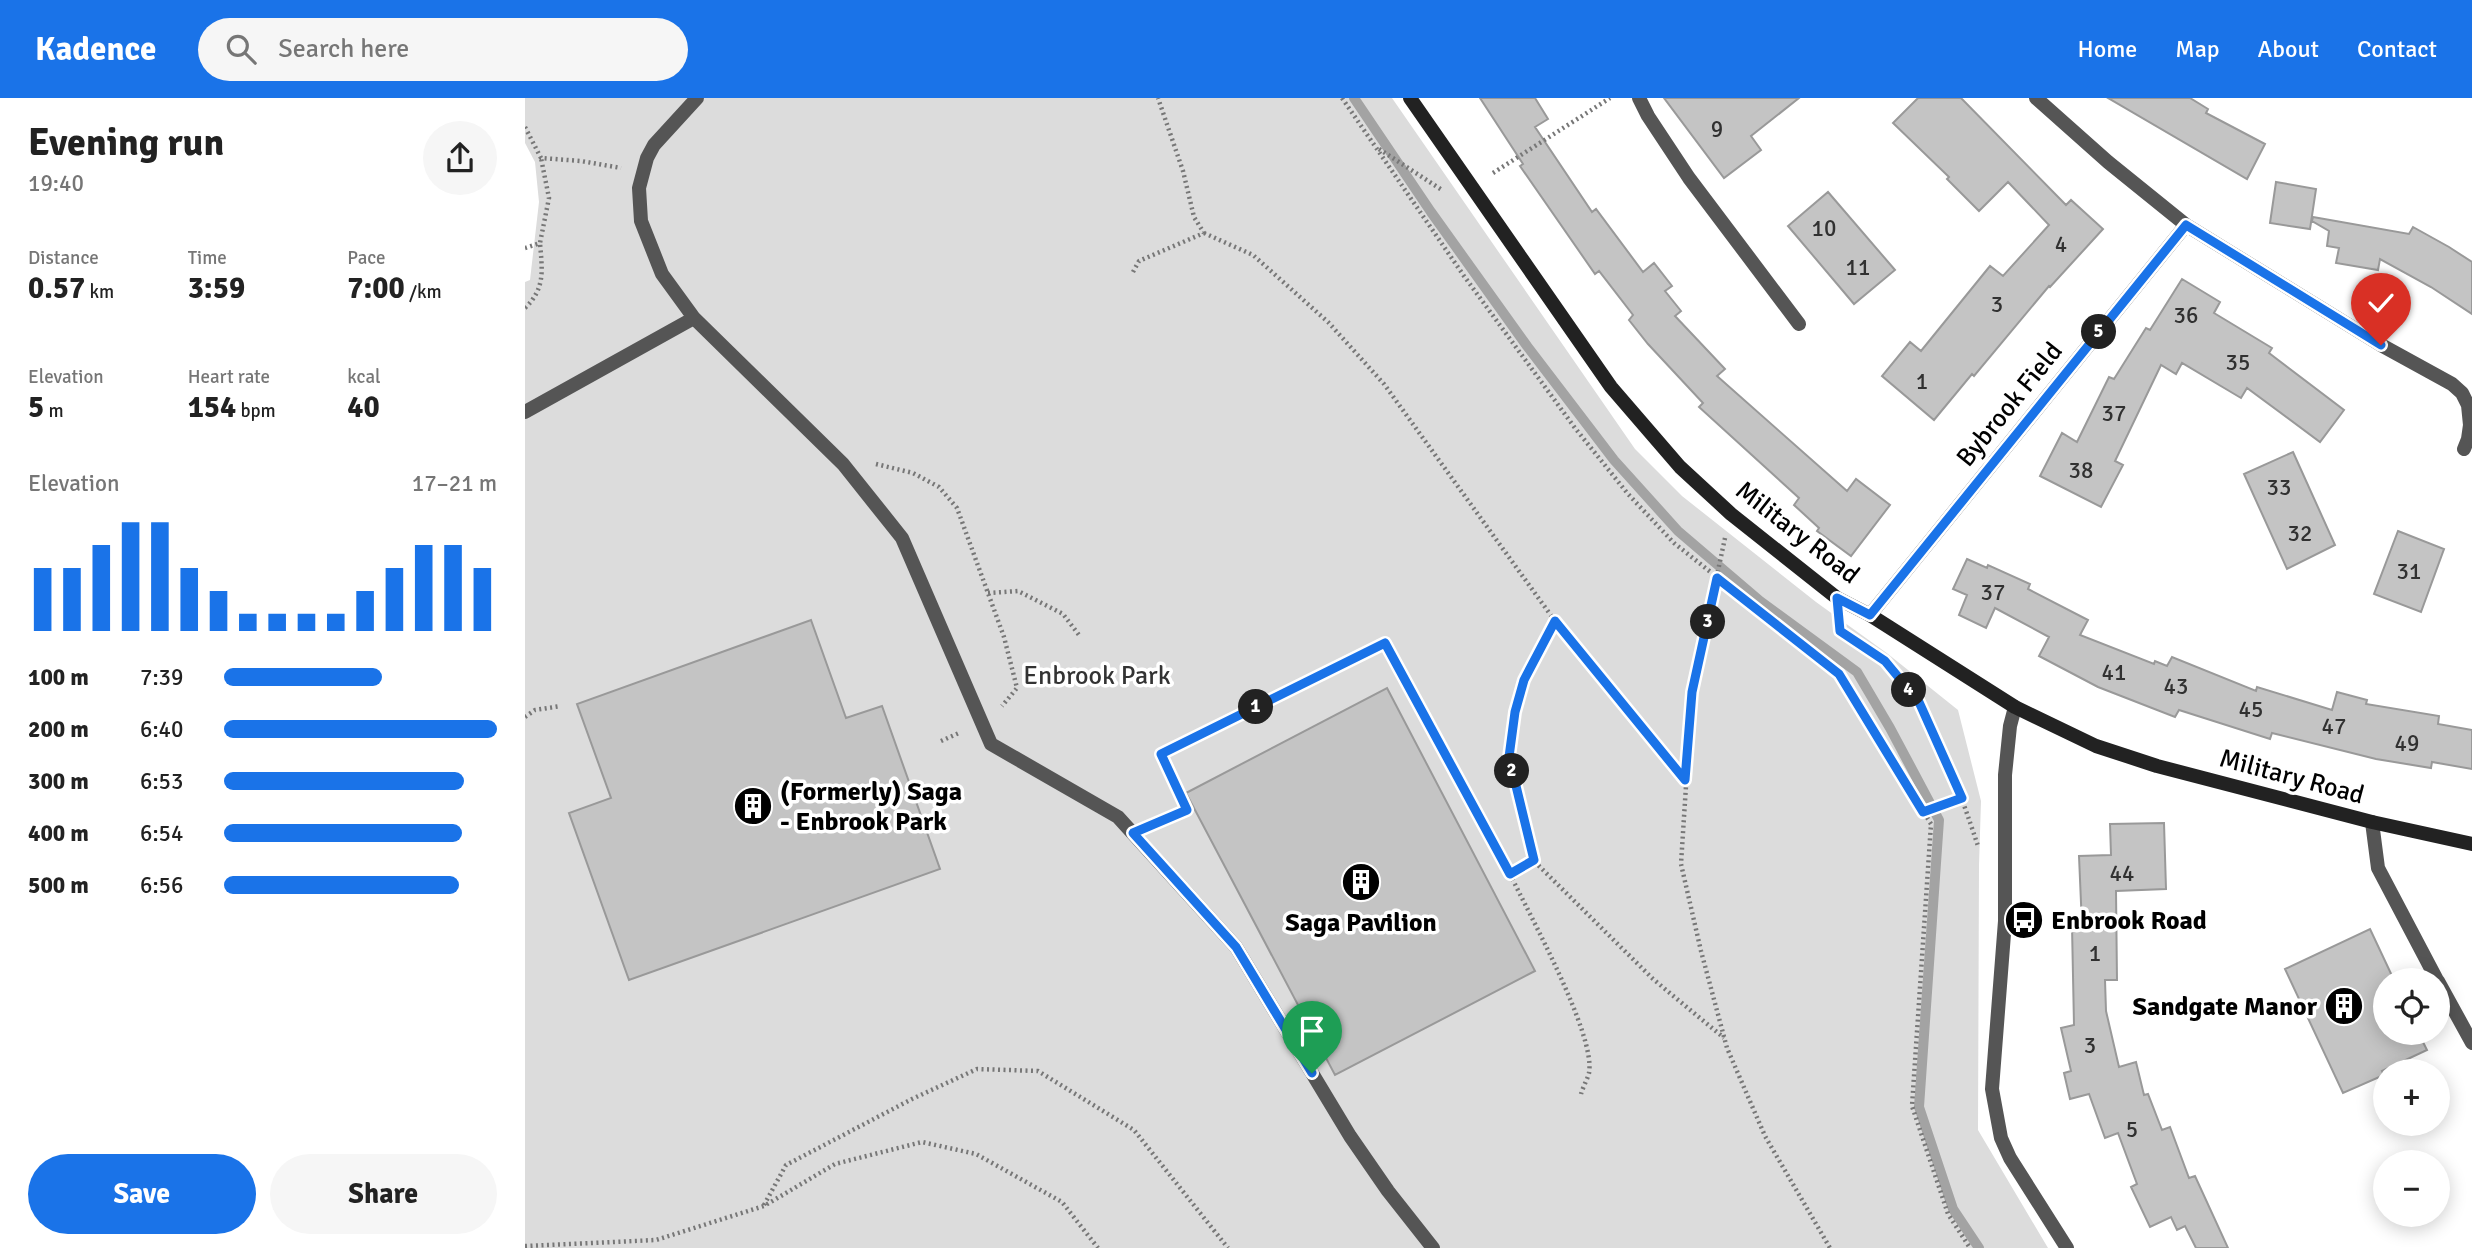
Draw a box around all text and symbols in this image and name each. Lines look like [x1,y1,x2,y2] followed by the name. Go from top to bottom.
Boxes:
[198,18,688,81] search box
[35,29,156,70] text: Kadence
[222,30,260,68] icon: search
[278,33,409,65] text: Search here
[2077,34,2137,64] text: Home
[2175,34,2220,64] text: Map
[2258,34,2319,64] text: About
[2357,34,2437,64] text: Contact
[1711,115,1723,144] house number: 9
[28,119,224,166] text: Evening run
[423,121,497,195] button: share
[28,169,84,198] text: 19:40
[1812,214,1836,243] house number: 10
[2055,230,2067,259] house number: 4
[28,246,99,270] text: Distance
[188,246,227,270] text: Time
[347,246,386,270] text: Pace
[1846,253,1870,282] house number: 11
[28,270,85,307] text: 0.57
[188,270,245,307] text: 3:59
[347,270,405,307] text: 7:00
[2351,273,2411,345] pin
[85,280,114,304] text: km
[405,280,442,304] text: /km
[2362,284,2400,322] icon: check
[1991,290,2003,319] house number: 3
[2174,301,2198,330] house number: 36
[2081,314,2117,350] pin: 5
[2093,319,2104,343] text: 5
[1950,336,2070,473] street label: Bybrook Field
[2226,348,2250,377] house number: 35
[28,365,104,389] text: Elevation
[188,365,270,389] text: Heart rate
[347,365,381,389] text: kcal
[1916,367,1928,396] house number: 1
[28,389,44,426] text: 5
[188,389,236,426] text: 154
[347,389,380,426] text: 40
[44,399,64,423] text: m
[236,399,276,423] text: bpm
[2102,399,2126,428] house number: 37
[2069,456,2093,485] house number: 38
[28,469,120,498] text: Elevation
[412,469,497,498] text: 17–21 m
[2267,473,2291,502] house number: 33
[1729,474,1866,591] street label: Military Road
[2288,519,2312,548] house number: 32
[2397,557,2421,586] house number: 31
[1981,578,2005,607] house number: 37
[1691,604,1725,640] pin: 3
[1702,609,1713,633] text: 3
[2102,658,2126,687] house number: 41
[1023,660,1171,692] park label: Enbrook Park
[28,663,89,692] text: 100 m
[140,663,183,692] text: 7:39
[1891,672,1927,708] pin: 4
[2164,672,2188,701] house number: 43
[1903,677,1914,701] text: 4
[1239,690,1273,724] pin: 1
[1250,694,1261,718] text: 1
[2239,695,2263,724] house number: 45
[2322,712,2346,741] house number: 47
[28,715,89,744] text: 200 m
[140,715,183,744] text: 6:40
[2395,729,2419,758] house number: 49
[2216,742,2368,812] street label: Military Road
[1495,754,1529,788] pin: 2
[1506,758,1517,782] text: 2
[28,767,89,796] text: 300 m
[140,767,183,796] text: 6:53
[780,776,962,838] place label: (Formerly) Saga - Enbrook Park
[732,785,774,827] building icon: (Formerly) Saga - Enbrook Park
[28,819,89,848] text: 400 m
[140,819,183,848] text: 6:54
[2110,859,2134,888] house number: 44
[1340,861,1382,903] building icon: Saga Pavilion
[28,871,89,900] text: 500 m
[140,871,183,900] text: 6:56
[2003,899,2045,941] bus stop icon: Enbrook Road
[2051,905,2207,937] place label: Enbrook Road
[1285,907,1437,939] place label: Saga Pavilion
[2089,939,2101,968] house number: 1
[2373,968,2450,1227] map controls
[2373,968,2450,1045] button: locate
[2323,985,2365,1027] building icon: Sandgate Manor
[2133,991,2318,1023] place label: Sandgate Manor
[1282,1001,1342,1073] pin
[1293,1012,1331,1050] icon: arrive
[2084,1031,2096,1060] house number: 3
[2373,1059,2450,1136] button: +
[2126,1115,2138,1144] house number: 5
[2373,1150,2450,1227] button: −
[28,1154,256,1234] button: Save
[270,1154,497,1234] button: Share

